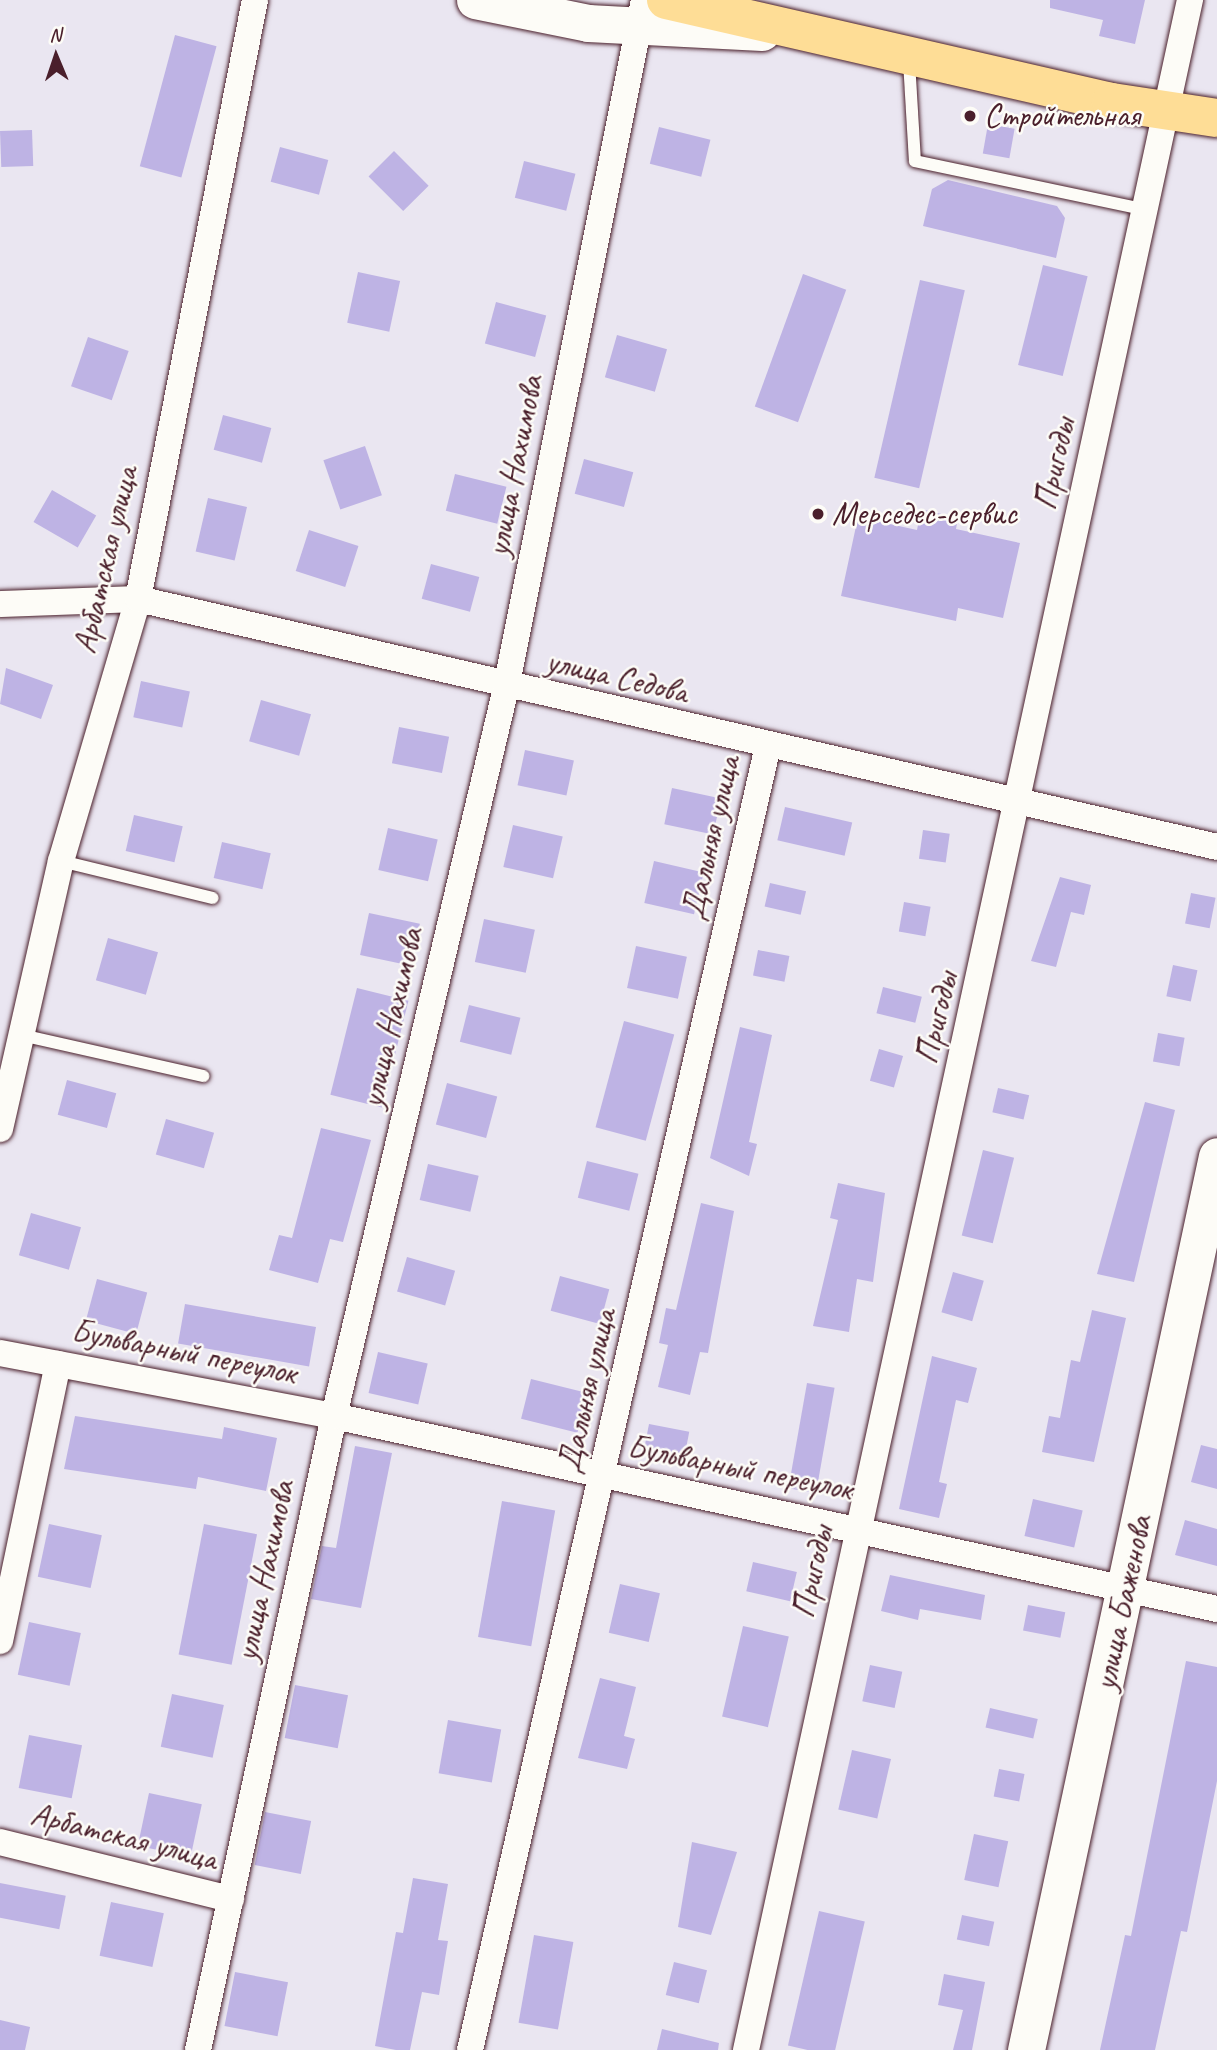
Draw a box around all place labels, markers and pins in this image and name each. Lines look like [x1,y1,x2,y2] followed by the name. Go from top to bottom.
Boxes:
[984,96,1140,136] place label: Стройтельная
[962,108,978,124] marker: Стройтельная
[832,494,1017,534] place label: Мерседес-сервис
[810,506,826,522] marker: Мерседес-сервис

